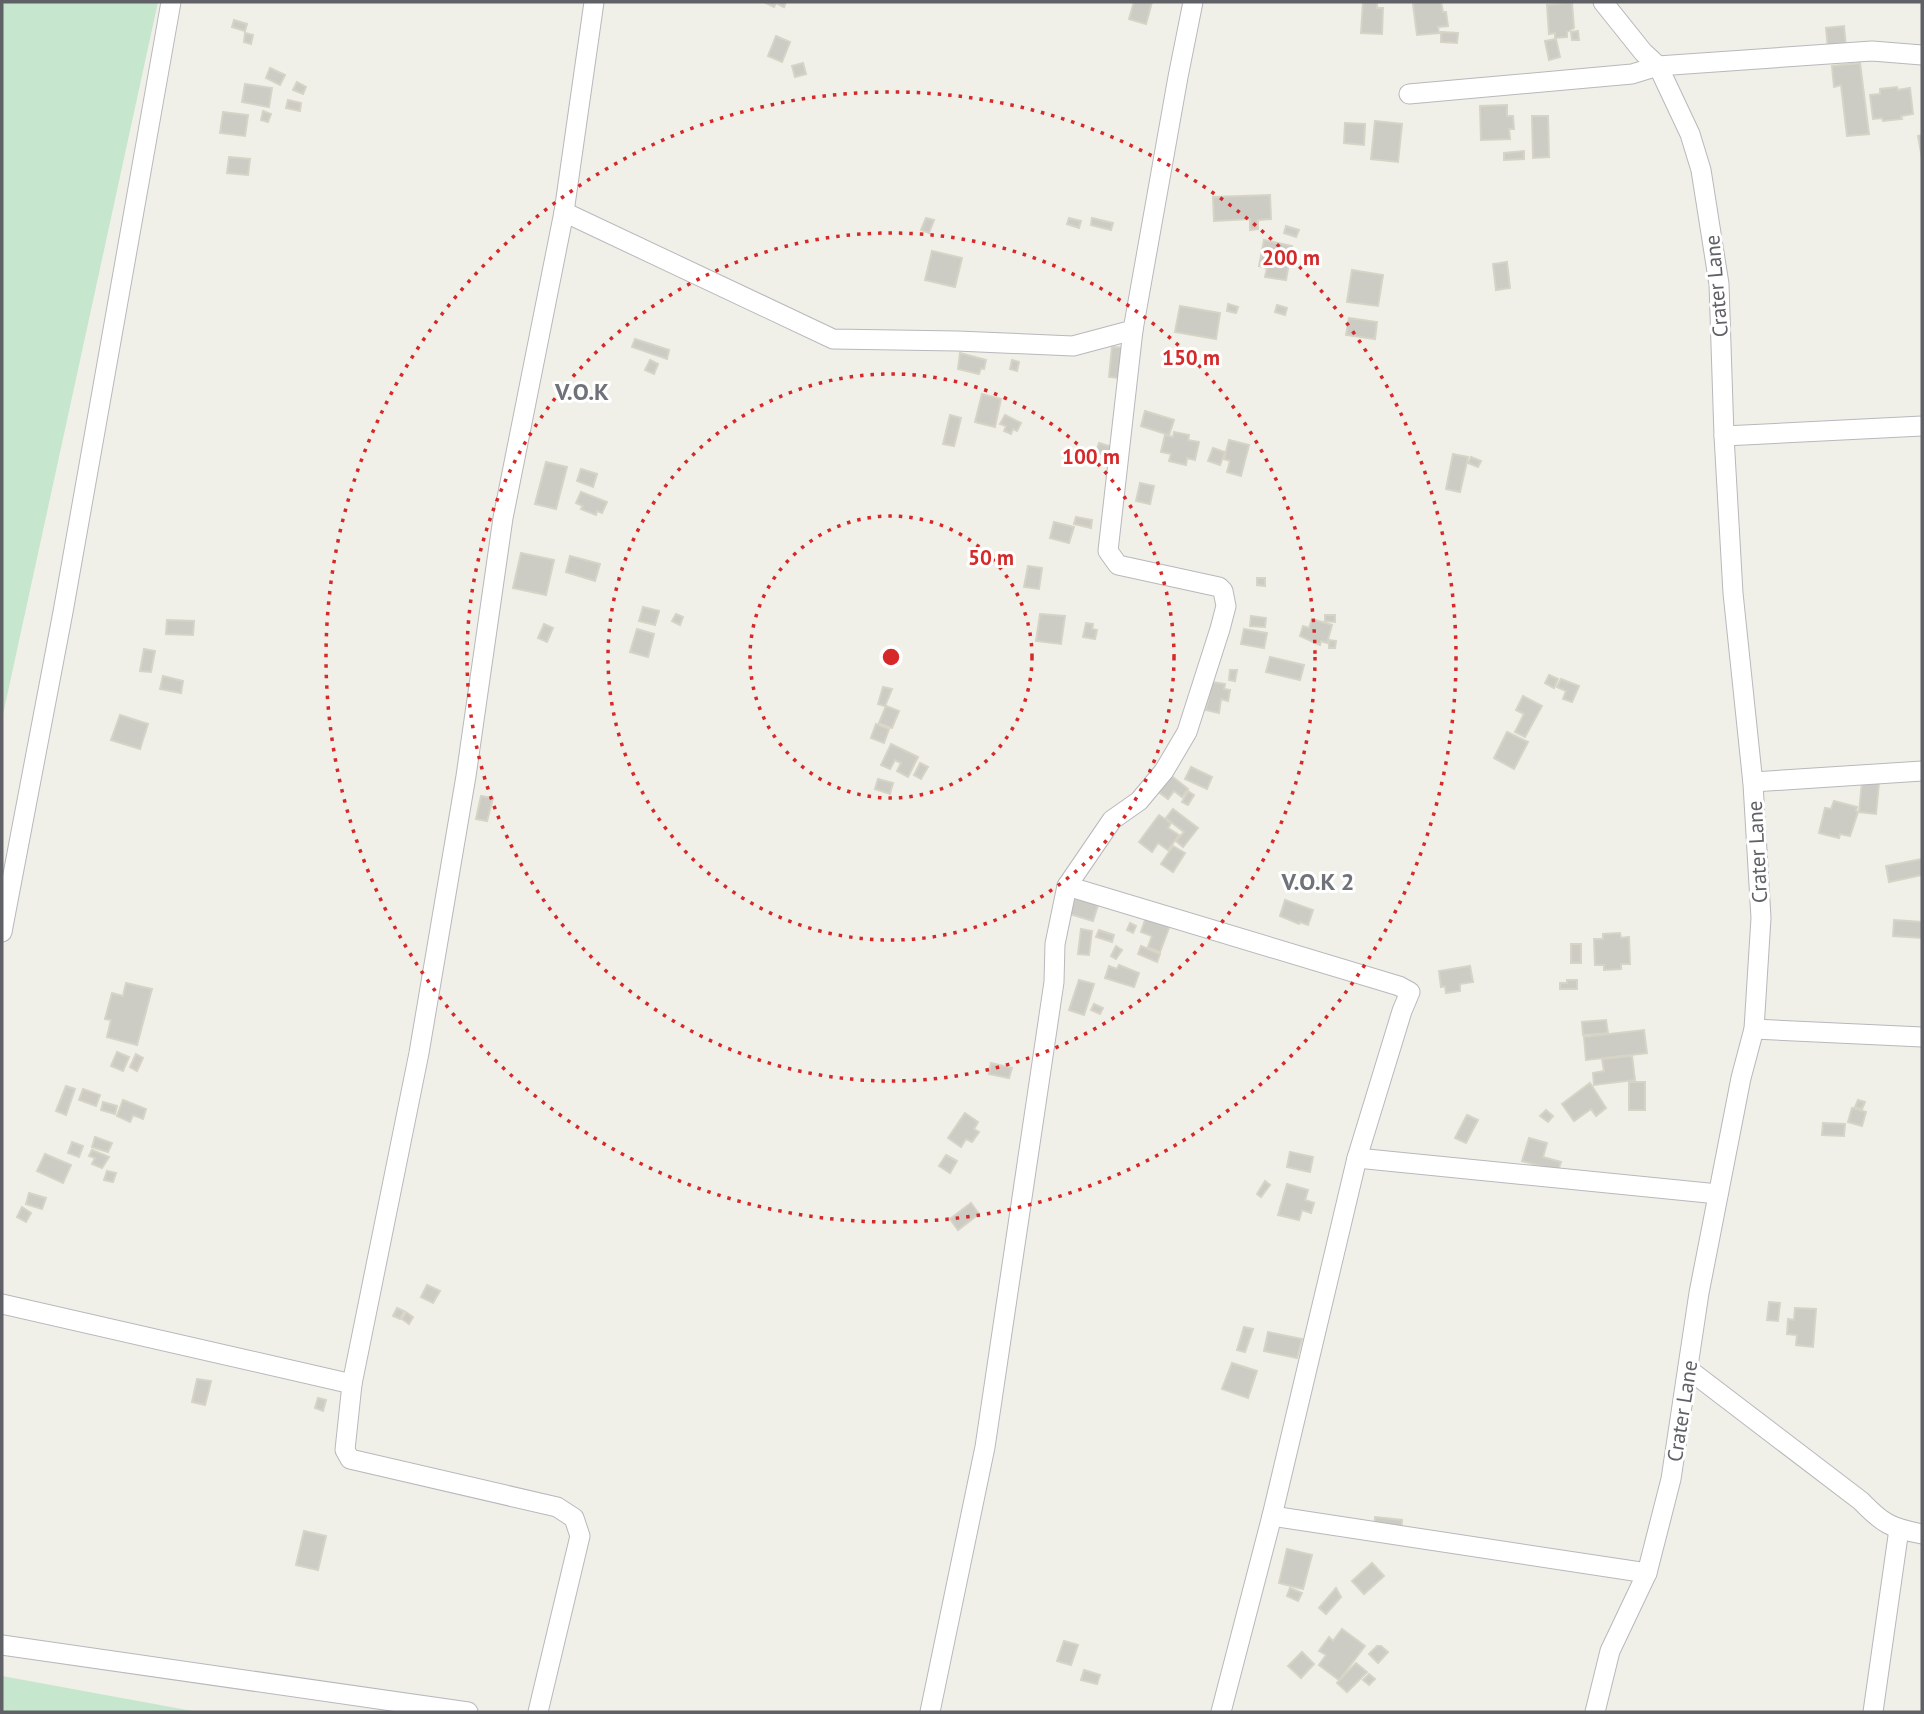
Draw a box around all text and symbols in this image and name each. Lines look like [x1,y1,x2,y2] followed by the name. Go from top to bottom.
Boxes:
[1698,234,1734,338] street label: Crater Lane
[1262,244,1320,271] text: 200 m
[1162,344,1220,371] text: 150 m
[554,376,609,407] district label: V.O.K
[1062,443,1120,470] text: 100 m
[968,544,1014,571] text: 50 m
[879,645,903,669] centre of rings
[1741,800,1773,904] street label: Crater Lane
[1281,866,1354,897] district label: V.O.K 2
[1661,1358,1703,1464] street label: Crater Lane

